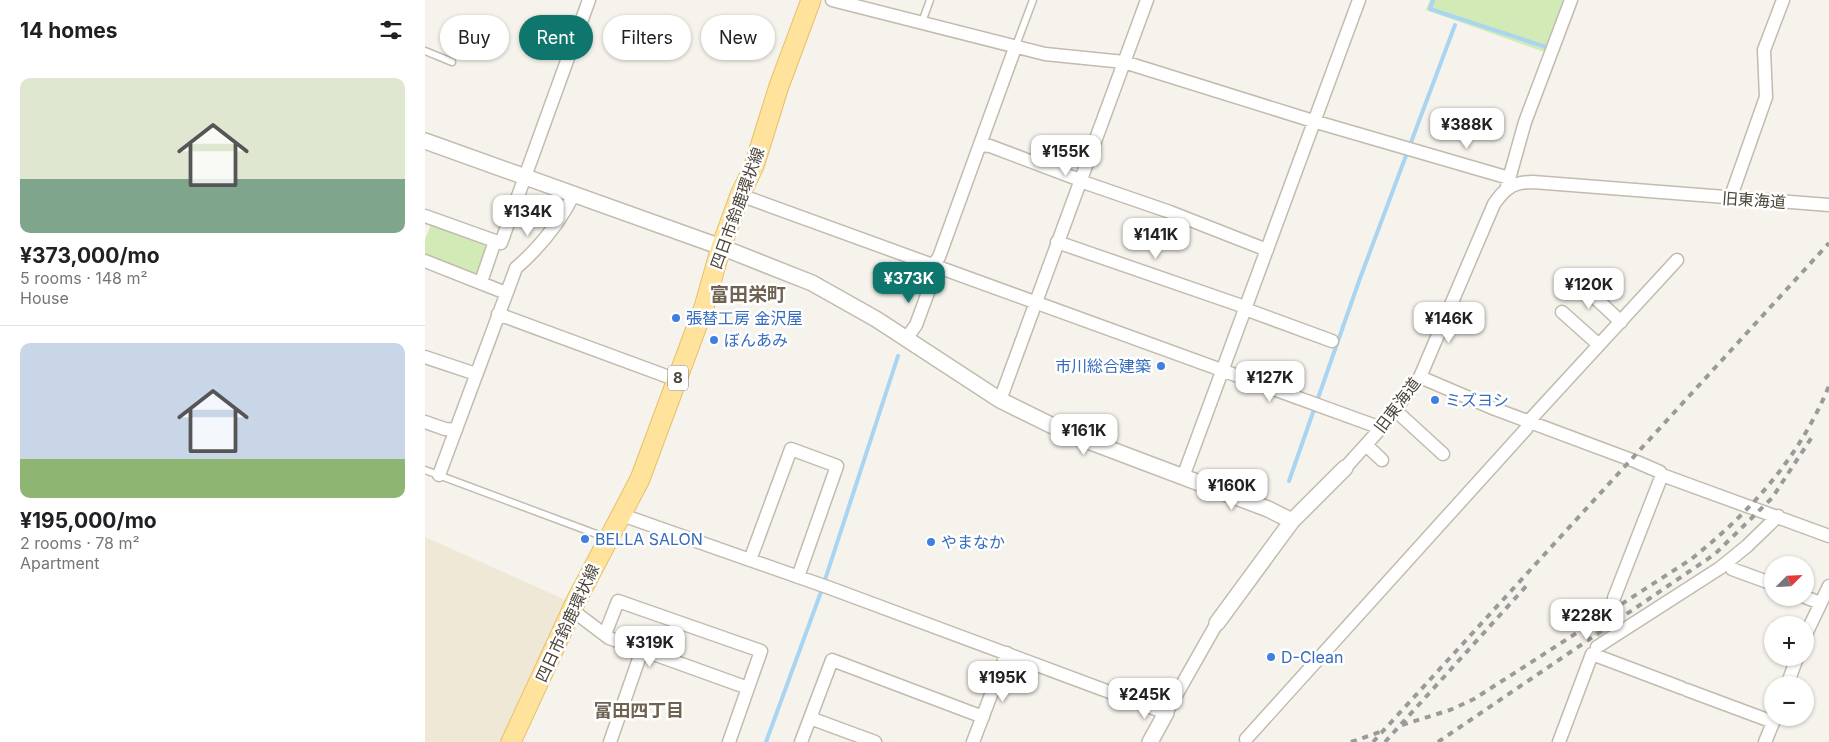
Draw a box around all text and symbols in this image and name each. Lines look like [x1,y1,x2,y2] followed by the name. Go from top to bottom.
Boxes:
[440,15,509,60] chip: Buy
[519,15,593,60] chip: Rent
[603,15,691,60] chip: Filters
[701,15,775,60] chip: New
[377,16,405,44] icon: filters
[20,18,118,43] text: 14 homes
[1432,108,1502,150] pin: ¥388K
[168,110,258,200] icon: home
[1441,114,1493,134] text: ¥388K
[1031,134,1101,177] pin: ¥155K
[1042,141,1090,161] text: ¥155K
[706,144,768,272] street label: 四日市鈴鹿環状線
[1721,188,1787,212] street label: 旧東海道
[493,194,563,237] pin: ¥134K
[504,201,552,221] text: ¥134K
[1121,218,1191,260] pin: ¥141K
[1134,224,1178,244] text: ¥141K
[20,243,160,268] text: ¥373,000/mo
[874,262,944,304] pin: ¥373K
[20,268,148,288] text: 5 rooms · 148 m²
[884,268,934,288] text: ¥373K
[1554,268,1624,310] pin: ¥120K
[1565,274,1613,294] text: ¥120K
[710,283,786,306] district label: 富田栄町
[20,288,69,308] text: House
[1414,302,1484,344] pin: ¥146K
[686,308,803,328] place label: 張替工房 金沢屋
[1425,308,1473,328] text: ¥146K
[670,312,682,324] marker: 張替工房 金沢屋
[724,330,788,350] place label: ぼんあみ
[708,334,720,346] marker: ぼんあみ
[1055,356,1151,376] place label: 市川総合建築
[1155,360,1167,372] marker: 市川総合建築
[1235,360,1305,403] pin: ¥127K
[668,366,688,390] road number: 8
[1247,367,1293,387] text: ¥127K
[1370,373,1424,437] street label: 旧東海道
[168,376,258,466] icon: home
[1445,390,1509,410] place label: ミズヨシ
[1429,394,1441,406] marker: ミズヨシ
[1049,414,1119,456] pin: ¥161K
[1062,420,1106,440] text: ¥161K
[1197,468,1267,511] pin: ¥160K
[1208,475,1256,495] text: ¥160K
[20,508,157,533] text: ¥195,000/mo
[595,529,703,549] place label: BELLA SALON
[941,532,1005,552] place label: やまなか
[20,533,140,553] text: 2 rooms · 78 m²
[579,533,591,545] marker: BELLA SALON
[925,536,937,548] marker: やまなか
[20,553,100,573] text: Apartment
[1764,556,1814,606] north arrow
[1764,556,1814,726] map controls
[531,561,603,685] street label: 四日市鈴鹿環状線
[1552,598,1622,641] pin: ¥228K
[1561,605,1613,625] text: ¥228K
[1764,616,1814,666] button: +
[615,626,685,668] pin: ¥319K
[626,632,674,652] text: ¥319K
[1281,647,1343,667] place label: D-Clean
[1265,651,1277,663] marker: D-Clean
[968,660,1038,703] pin: ¥195K
[979,667,1027,687] text: ¥195K
[1764,676,1814,726] button: −
[1110,678,1180,720] pin: ¥245K
[1119,684,1171,704] text: ¥245K
[594,700,684,721] district label: 富田四丁目

